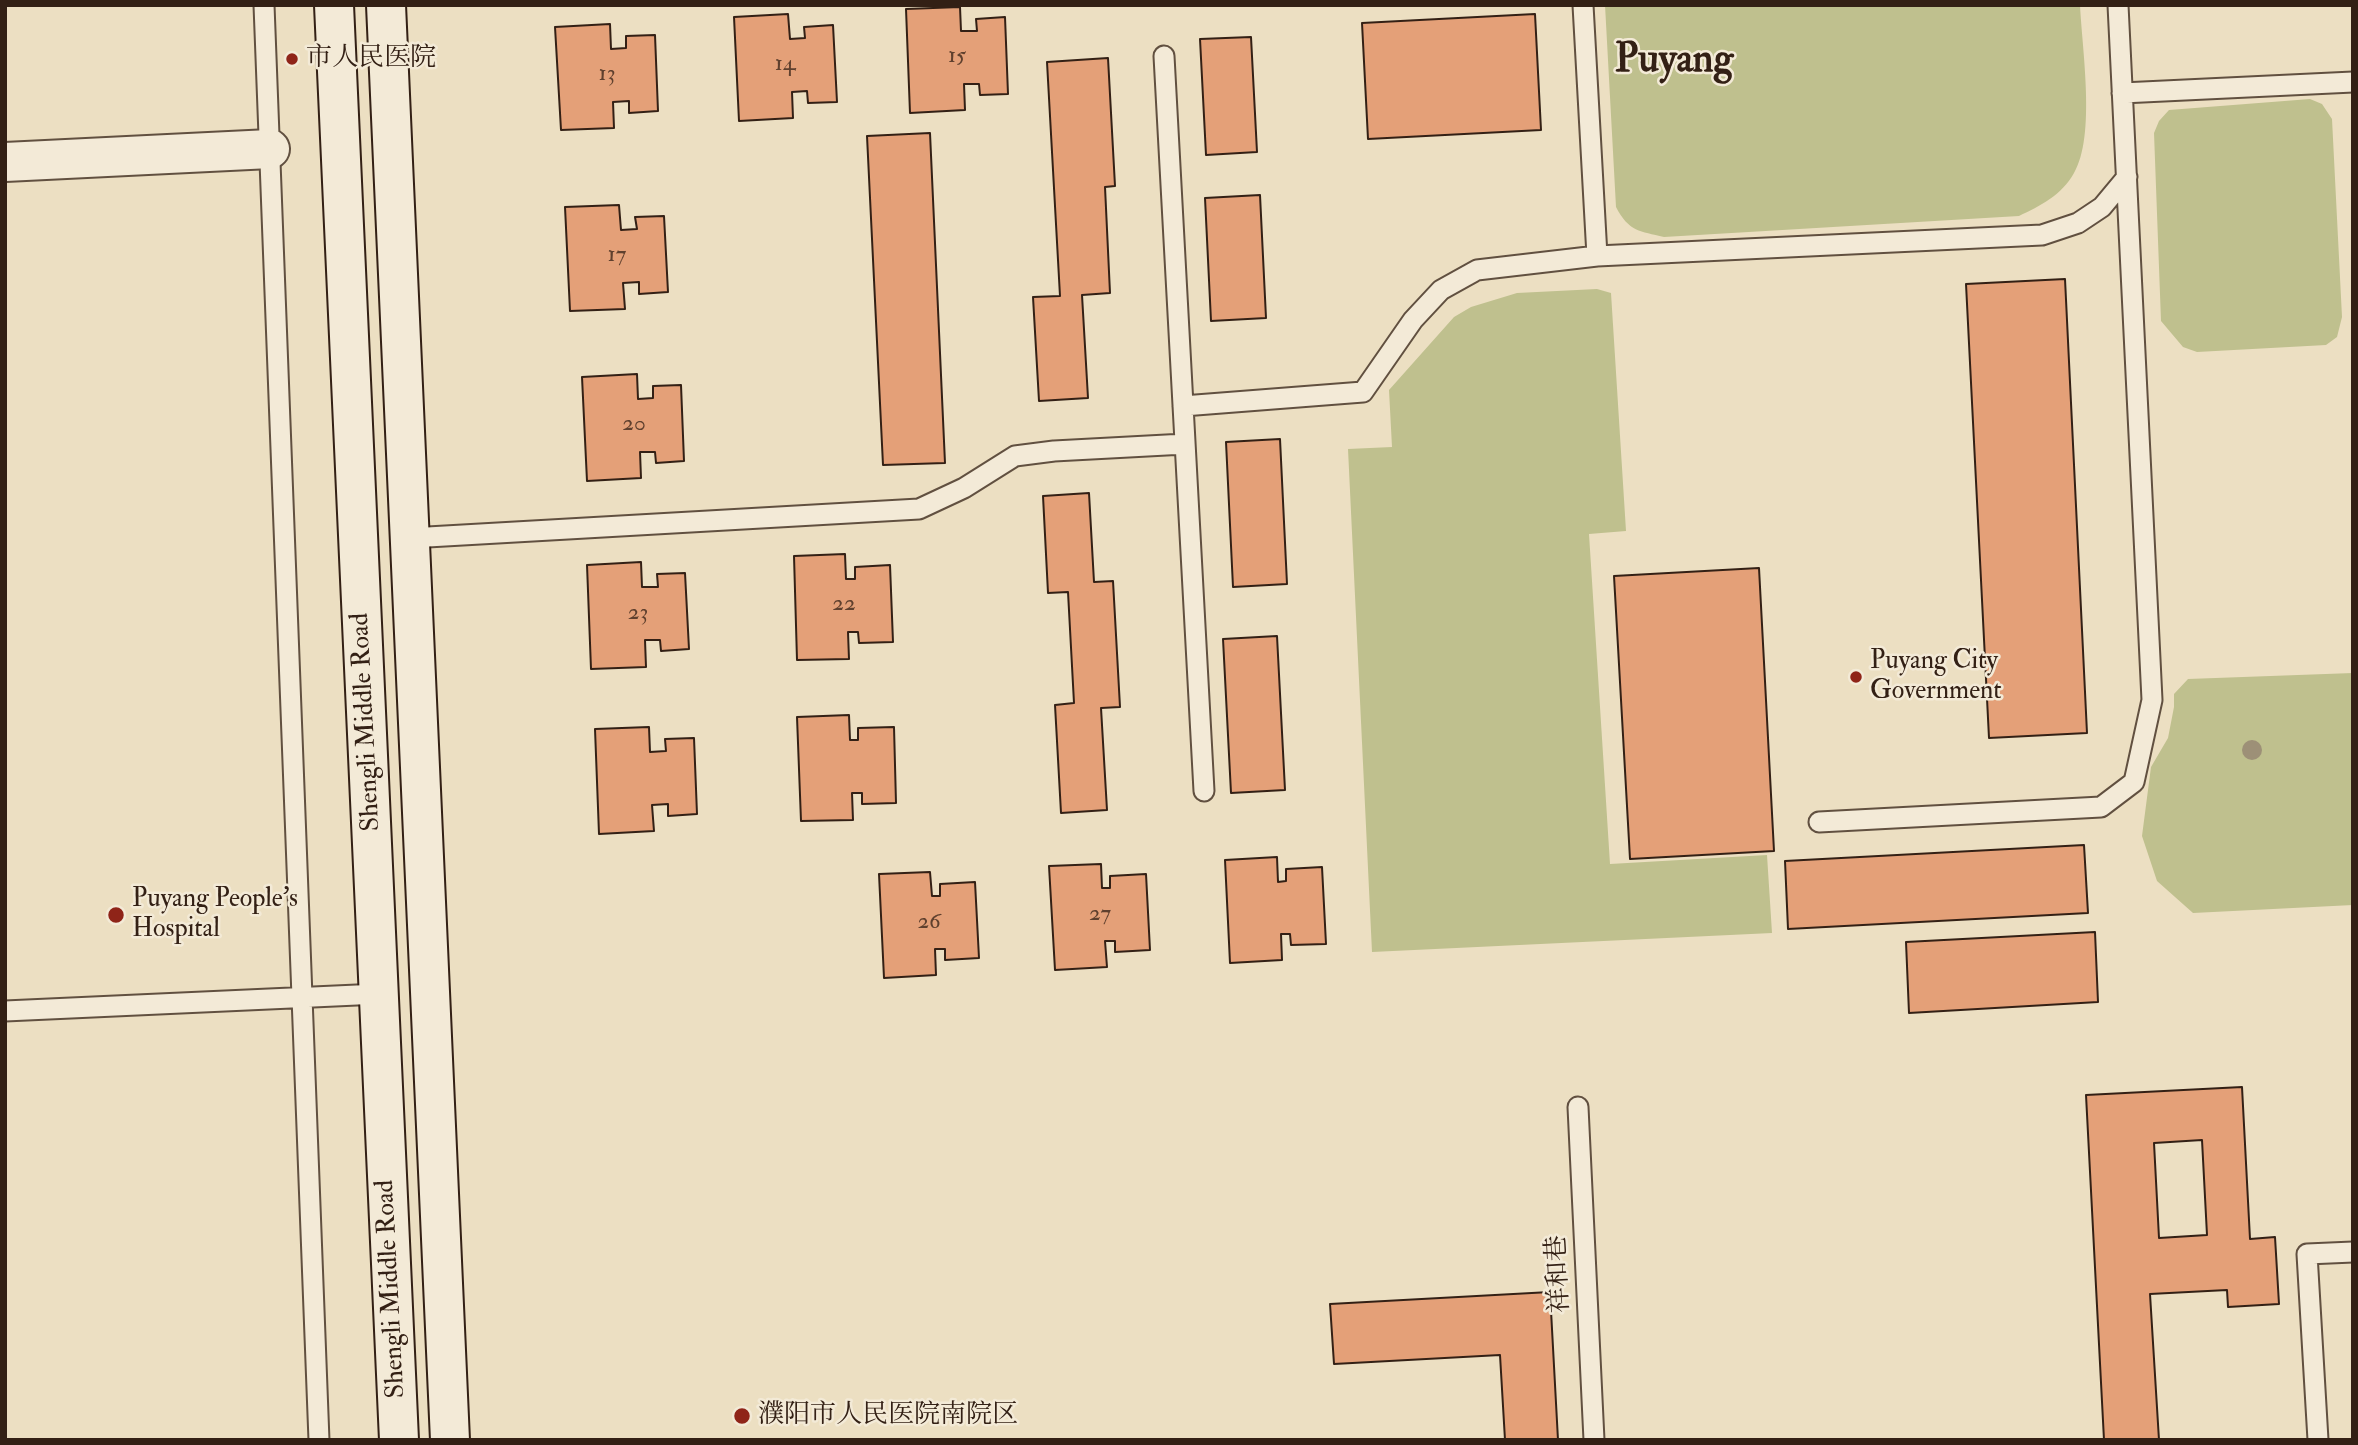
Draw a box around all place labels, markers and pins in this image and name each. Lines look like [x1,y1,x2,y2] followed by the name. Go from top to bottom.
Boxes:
[306,43,436,75] place label: 市人民医院
[284,51,300,67] marker: 市人民医院
[1870,646,2002,708] place label: Puyang City Government
[1848,669,1864,685] marker: Puyang City Government
[132,884,298,946] place label: Puyang People's Hospital
[106,905,126,925] marker: Puyang People's Hospital
[758,1400,1018,1432] place label: 濮阳市人民医院南院区
[732,1406,752,1426] marker: 濮阳市人民医院南院区

